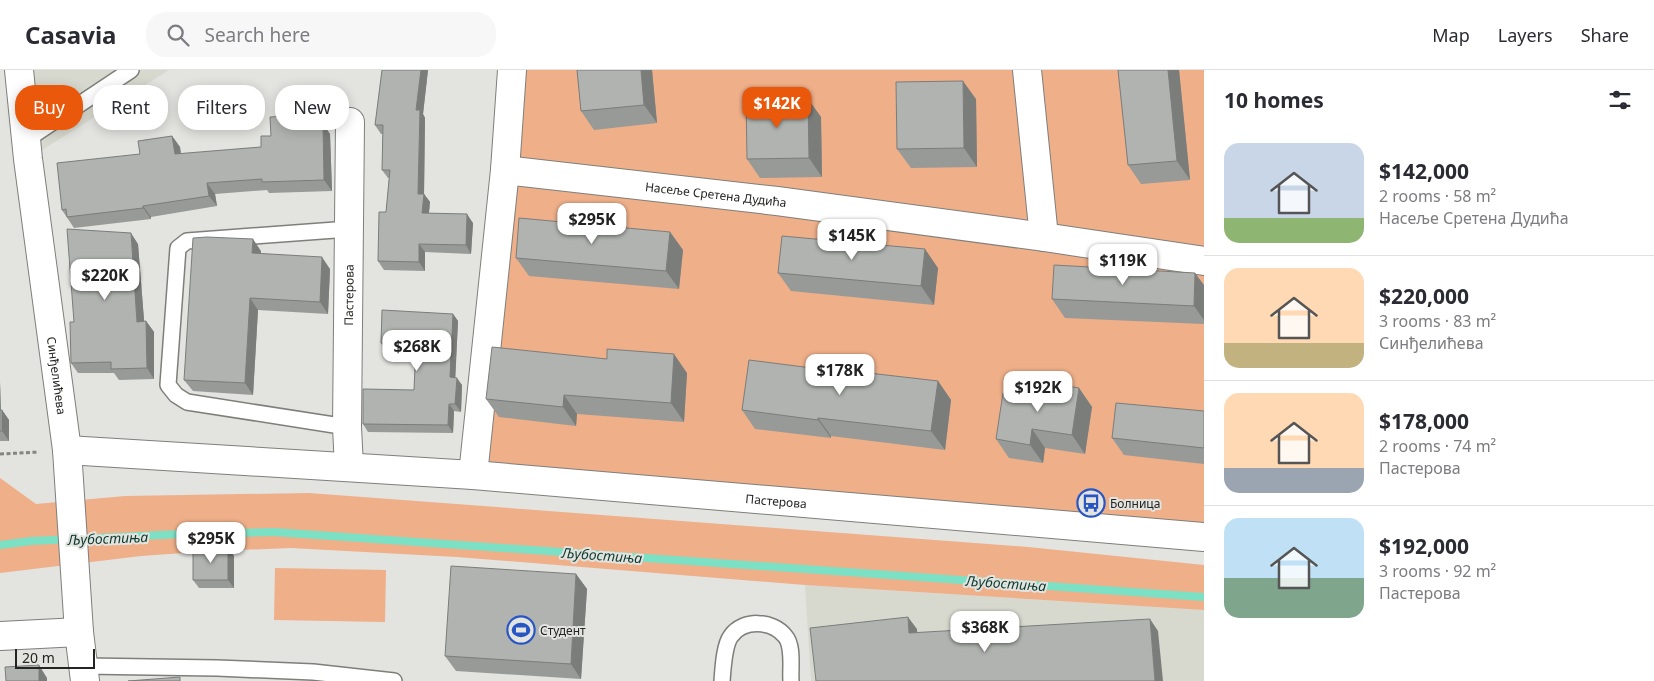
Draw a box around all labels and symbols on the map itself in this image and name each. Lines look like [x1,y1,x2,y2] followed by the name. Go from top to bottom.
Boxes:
[742,87,812,129] pin: $142K
[644,178,788,211] street label: Насеље Сретена Дудића
[557,202,627,245] pin: $295K
[817,218,887,261] pin: $145K
[1088,244,1158,286] pin: $119K
[70,258,140,301] pin: $220K
[339,264,357,326] street label: Пастерова
[382,330,452,372] pin: $268K
[43,336,71,416] street label: Синђелићева
[805,354,875,396] pin: $178K
[1003,370,1073,413] pin: $192K
[1076,488,1106,518] bus stop icon: Болница
[745,490,807,512] street label: Пастерова
[1110,495,1160,512] place label: Болница
[176,522,246,564] pin: $295K
[66,527,149,549] water label: Љубостиња
[560,543,643,567] water label: Љубостиња
[964,571,1047,595] water label: Љубостиња
[950,610,1020,653] pin: $368K
[506,615,536,645] sports icon: Студент
[540,622,586,639] place label: Студент
[15,646,95,669] scale bar

